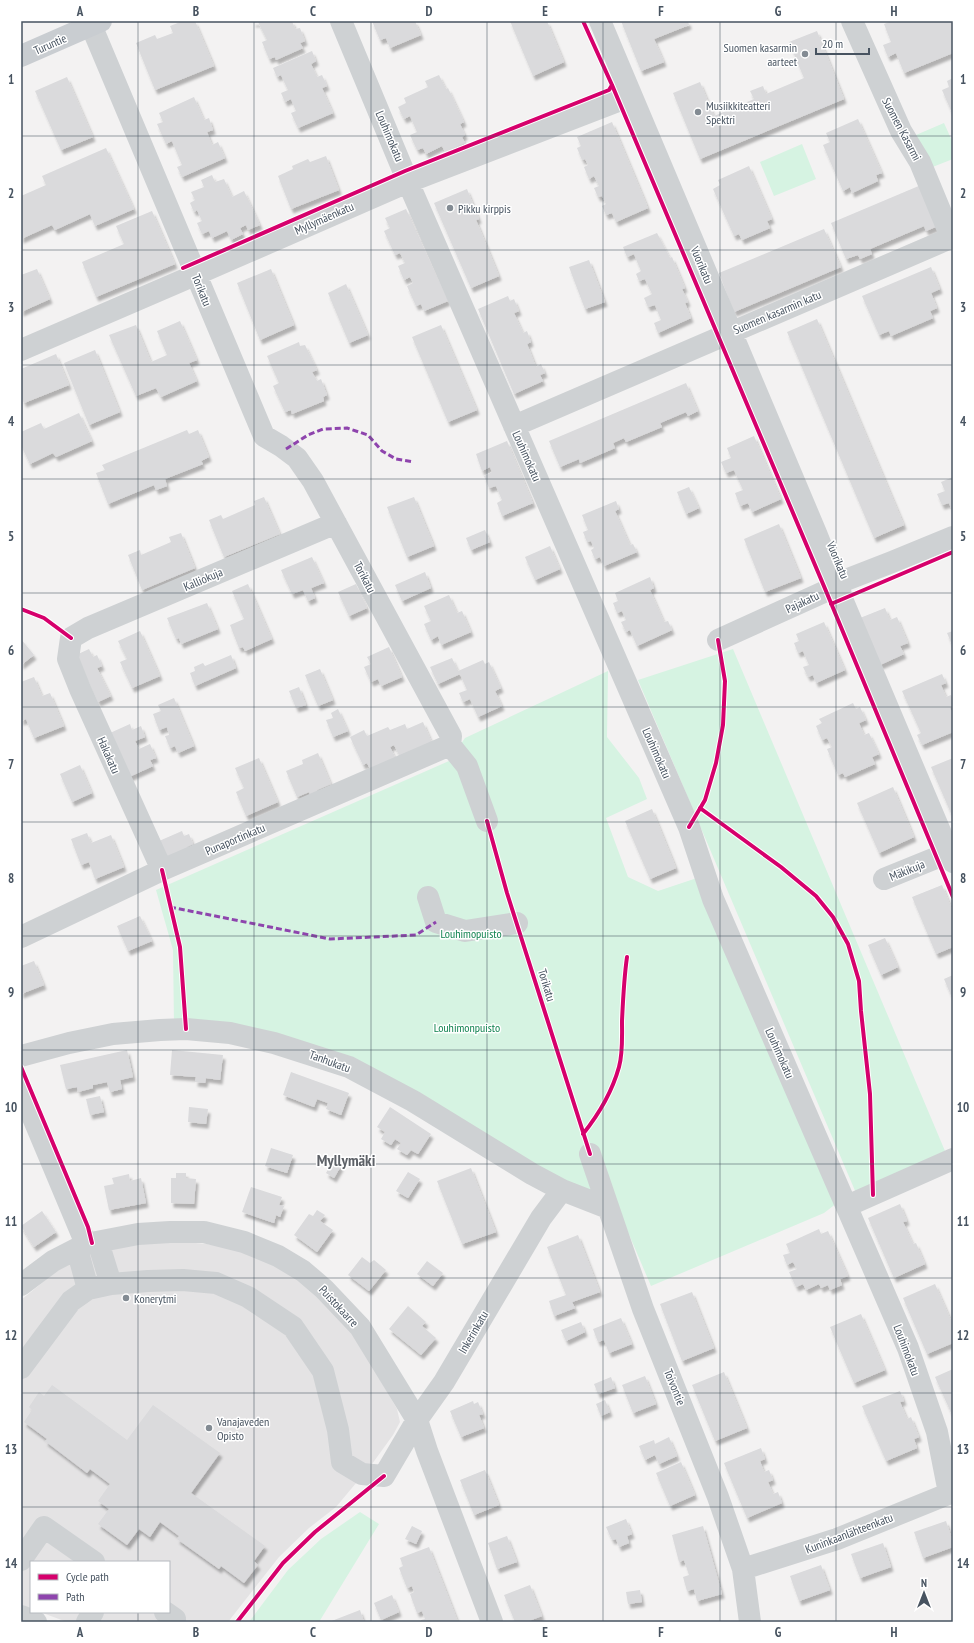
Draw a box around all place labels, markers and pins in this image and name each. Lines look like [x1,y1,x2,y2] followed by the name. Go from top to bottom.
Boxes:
[724,40,798,69] place label: Suomen kasarmin aarteet
[800,49,810,59] marker: Suomen kasarmin aarteet
[706,98,770,127] place label: Musiikkiteatteri Spektri
[693,107,703,117] marker: Musiikkiteatteri Spektri
[458,201,511,216] place label: Pikku kirppis
[445,203,455,213] marker: Pikku kirppis
[134,1291,176,1306] place label: Konerytmi
[121,1293,131,1303] marker: Konerytmi
[216,1414,269,1443] place label: Vanajaveden Opisto
[204,1423,214,1433] marker: Vanajaveden Opisto

